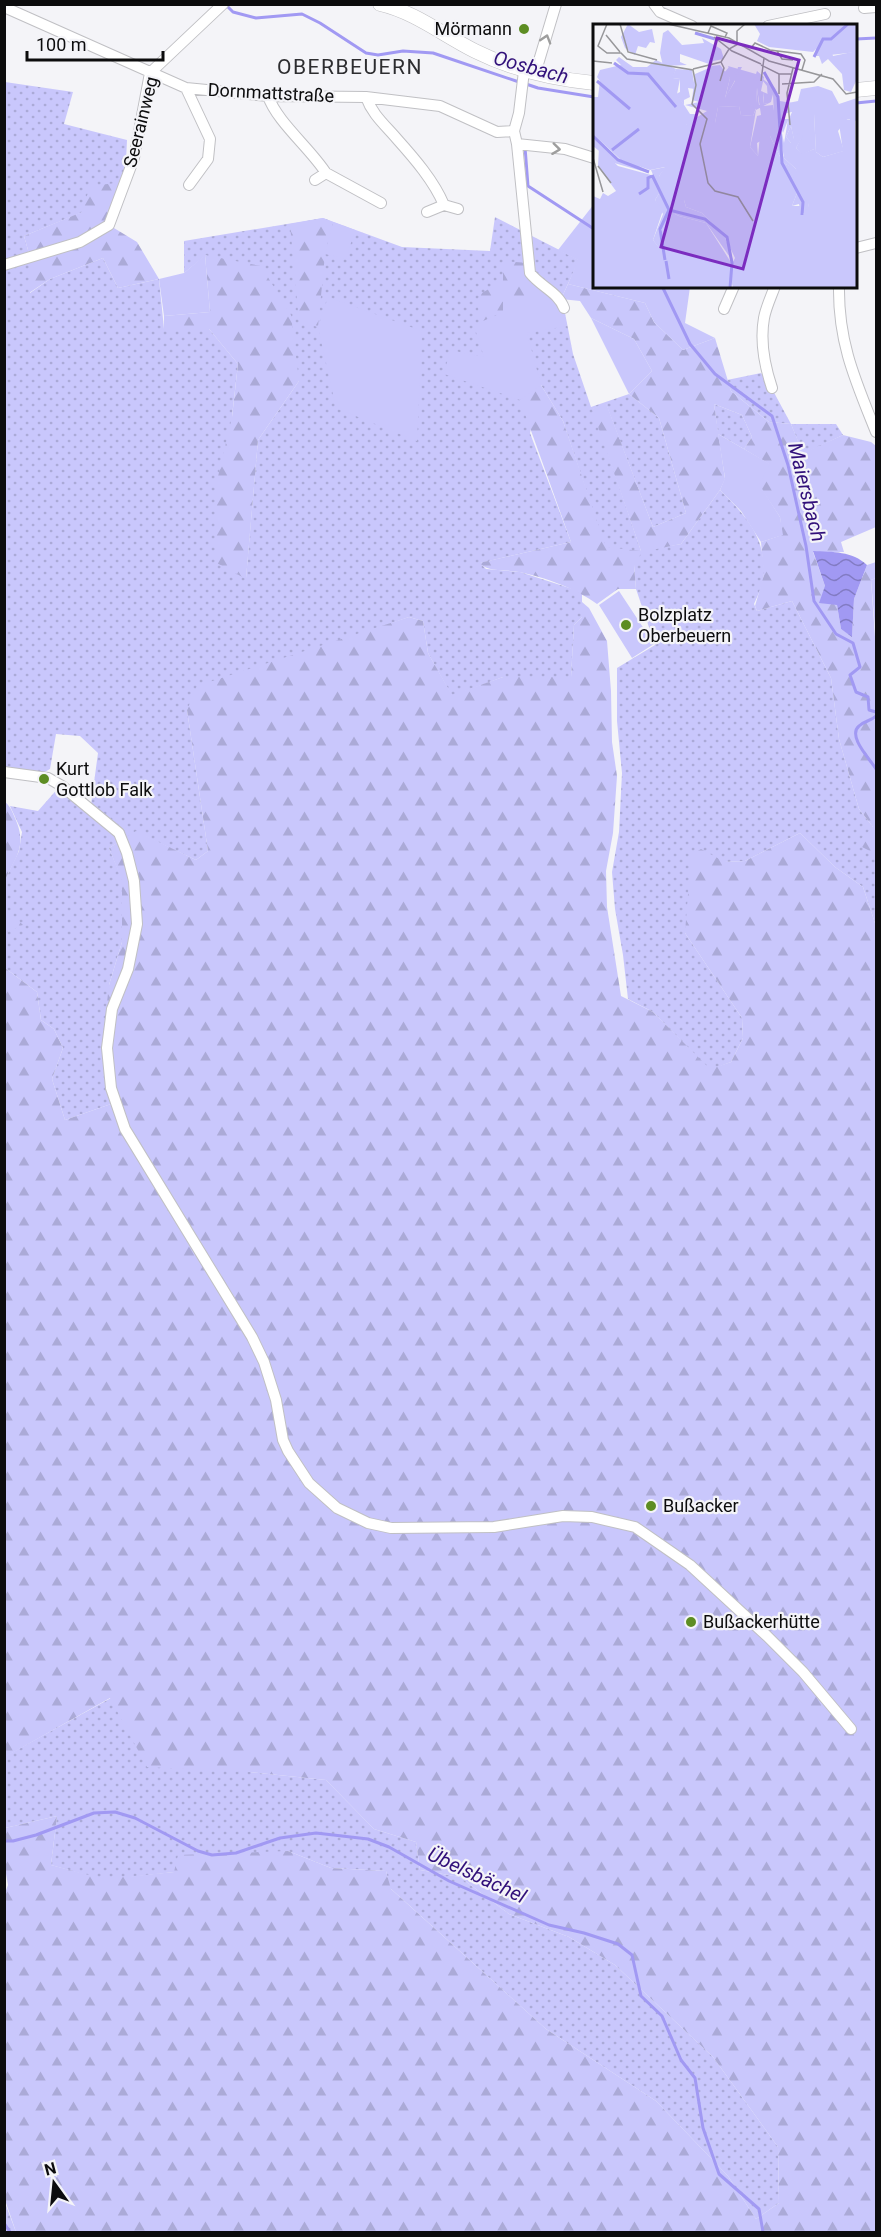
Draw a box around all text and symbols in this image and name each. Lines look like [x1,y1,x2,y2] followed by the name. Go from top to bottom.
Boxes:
[434,18,512,39] place label: Mörmann
[517,22,531,36] marker: Mörmann
[27,24,164,62] scale bar
[593,24,857,288] inset map
[36,34,87,55] text: 100 m
[538,35,551,45] one-way arrow
[491,45,571,89] water label: Oosbach
[277,55,423,79] district label: OBERBEUERN
[119,74,162,169] street label: Seerainweg
[207,79,335,106] street label: Dornmattstraße
[551,142,561,154] one-way arrow
[783,440,831,544] water label: Maiersbach
[638,604,731,646] place label: Bolzplatz Oberbeuern
[619,618,633,632] marker: Bolzplatz Oberbeuern
[56,758,153,800] place label: Kurt Gottlob Falk
[37,772,51,786] marker: Kurt Gottlob Falk
[663,1495,739,1516] place label: Bußacker
[644,1499,658,1513] marker: Bußacker
[703,1611,820,1632] place label: Bußackerhütte
[684,1615,698,1629] marker: Bußackerhütte
[424,1842,530,1908] water label: Übelsbächel
[24,2153,84,2213] north arrow
[42,2158,58,2180] text: N

